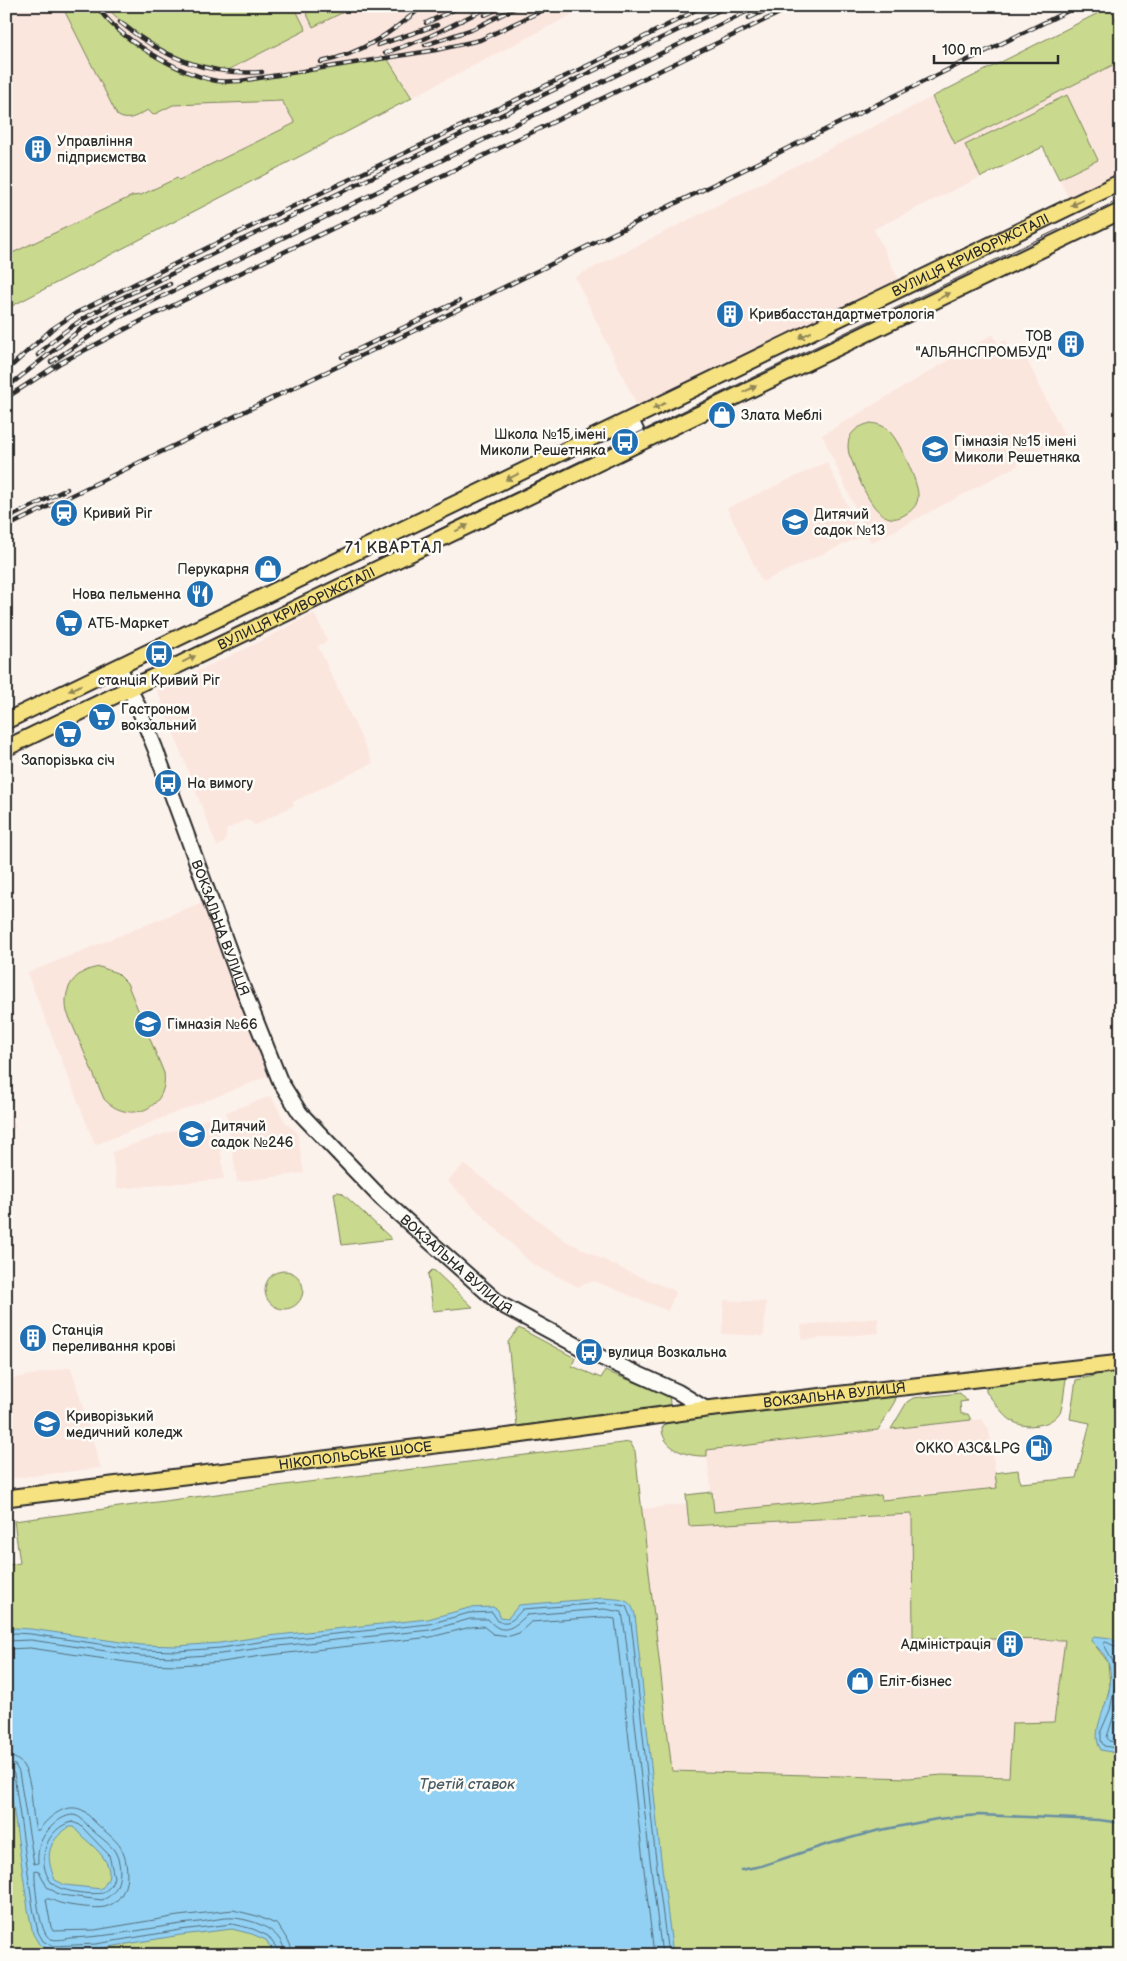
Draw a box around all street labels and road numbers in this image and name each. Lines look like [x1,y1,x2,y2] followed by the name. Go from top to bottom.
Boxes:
[889,210,1052,300] street label: ВУЛИЦЯ КРИВОРІЖСТАЛІ
[215,563,377,653] street label: ВУЛИЦЯ КРИВОРІЖСТАЛІ
[188,857,253,998] street label: ВОКЗАЛЬНА ВУЛИЦЯ
[397,1211,515,1318] street label: ВОКЗАЛЬНА ВУЛИЦЯ
[762,1378,907,1411] street label: ВОКЗАЛЬНА ВУЛИЦЯ
[278,1437,433,1473] street label: НІКОПОЛЬСЬКЕ ШОСЕ

